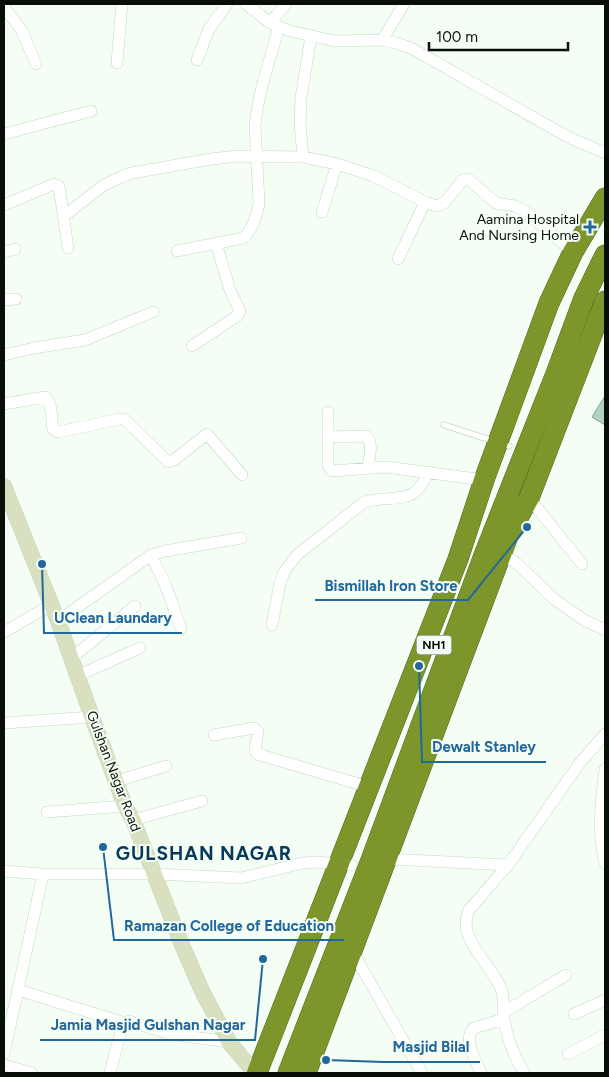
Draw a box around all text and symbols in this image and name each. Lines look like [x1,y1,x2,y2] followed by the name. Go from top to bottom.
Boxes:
[429,20,568,52] scale bar
[436,28,478,46] text: 100 m
[459,211,579,244] place label: Aamina Hospital And Nursing Home
[583,220,597,234] marker: Aamina Hospital And Nursing Home
[315,570,468,600] callout: Bismillah Iron Store
[324,577,458,595] text: Bismillah Iron Store
[44,603,182,633] callout: UClean Laundary
[54,609,172,627] text: UClean Laundary
[416,636,452,654] road number: NH1
[83,708,144,834] street label: Gulshan Nagar Road
[422,732,546,762] callout: Dewalt Stanley
[432,738,536,756] text: Dewalt Stanley
[116,842,292,865] district label: GULSHAN NAGAR
[114,910,344,940] callout: Ramazan College of Education
[124,917,334,935] text: Ramazan College of Education
[40,1010,255,1040] callout: Jamia Masjid Gulshan Nagar
[51,1016,246,1034] text: Jamia Masjid Gulshan Nagar
[383,1032,480,1062] callout: Masjid Bilal
[392,1038,470,1056] text: Masjid Bilal

